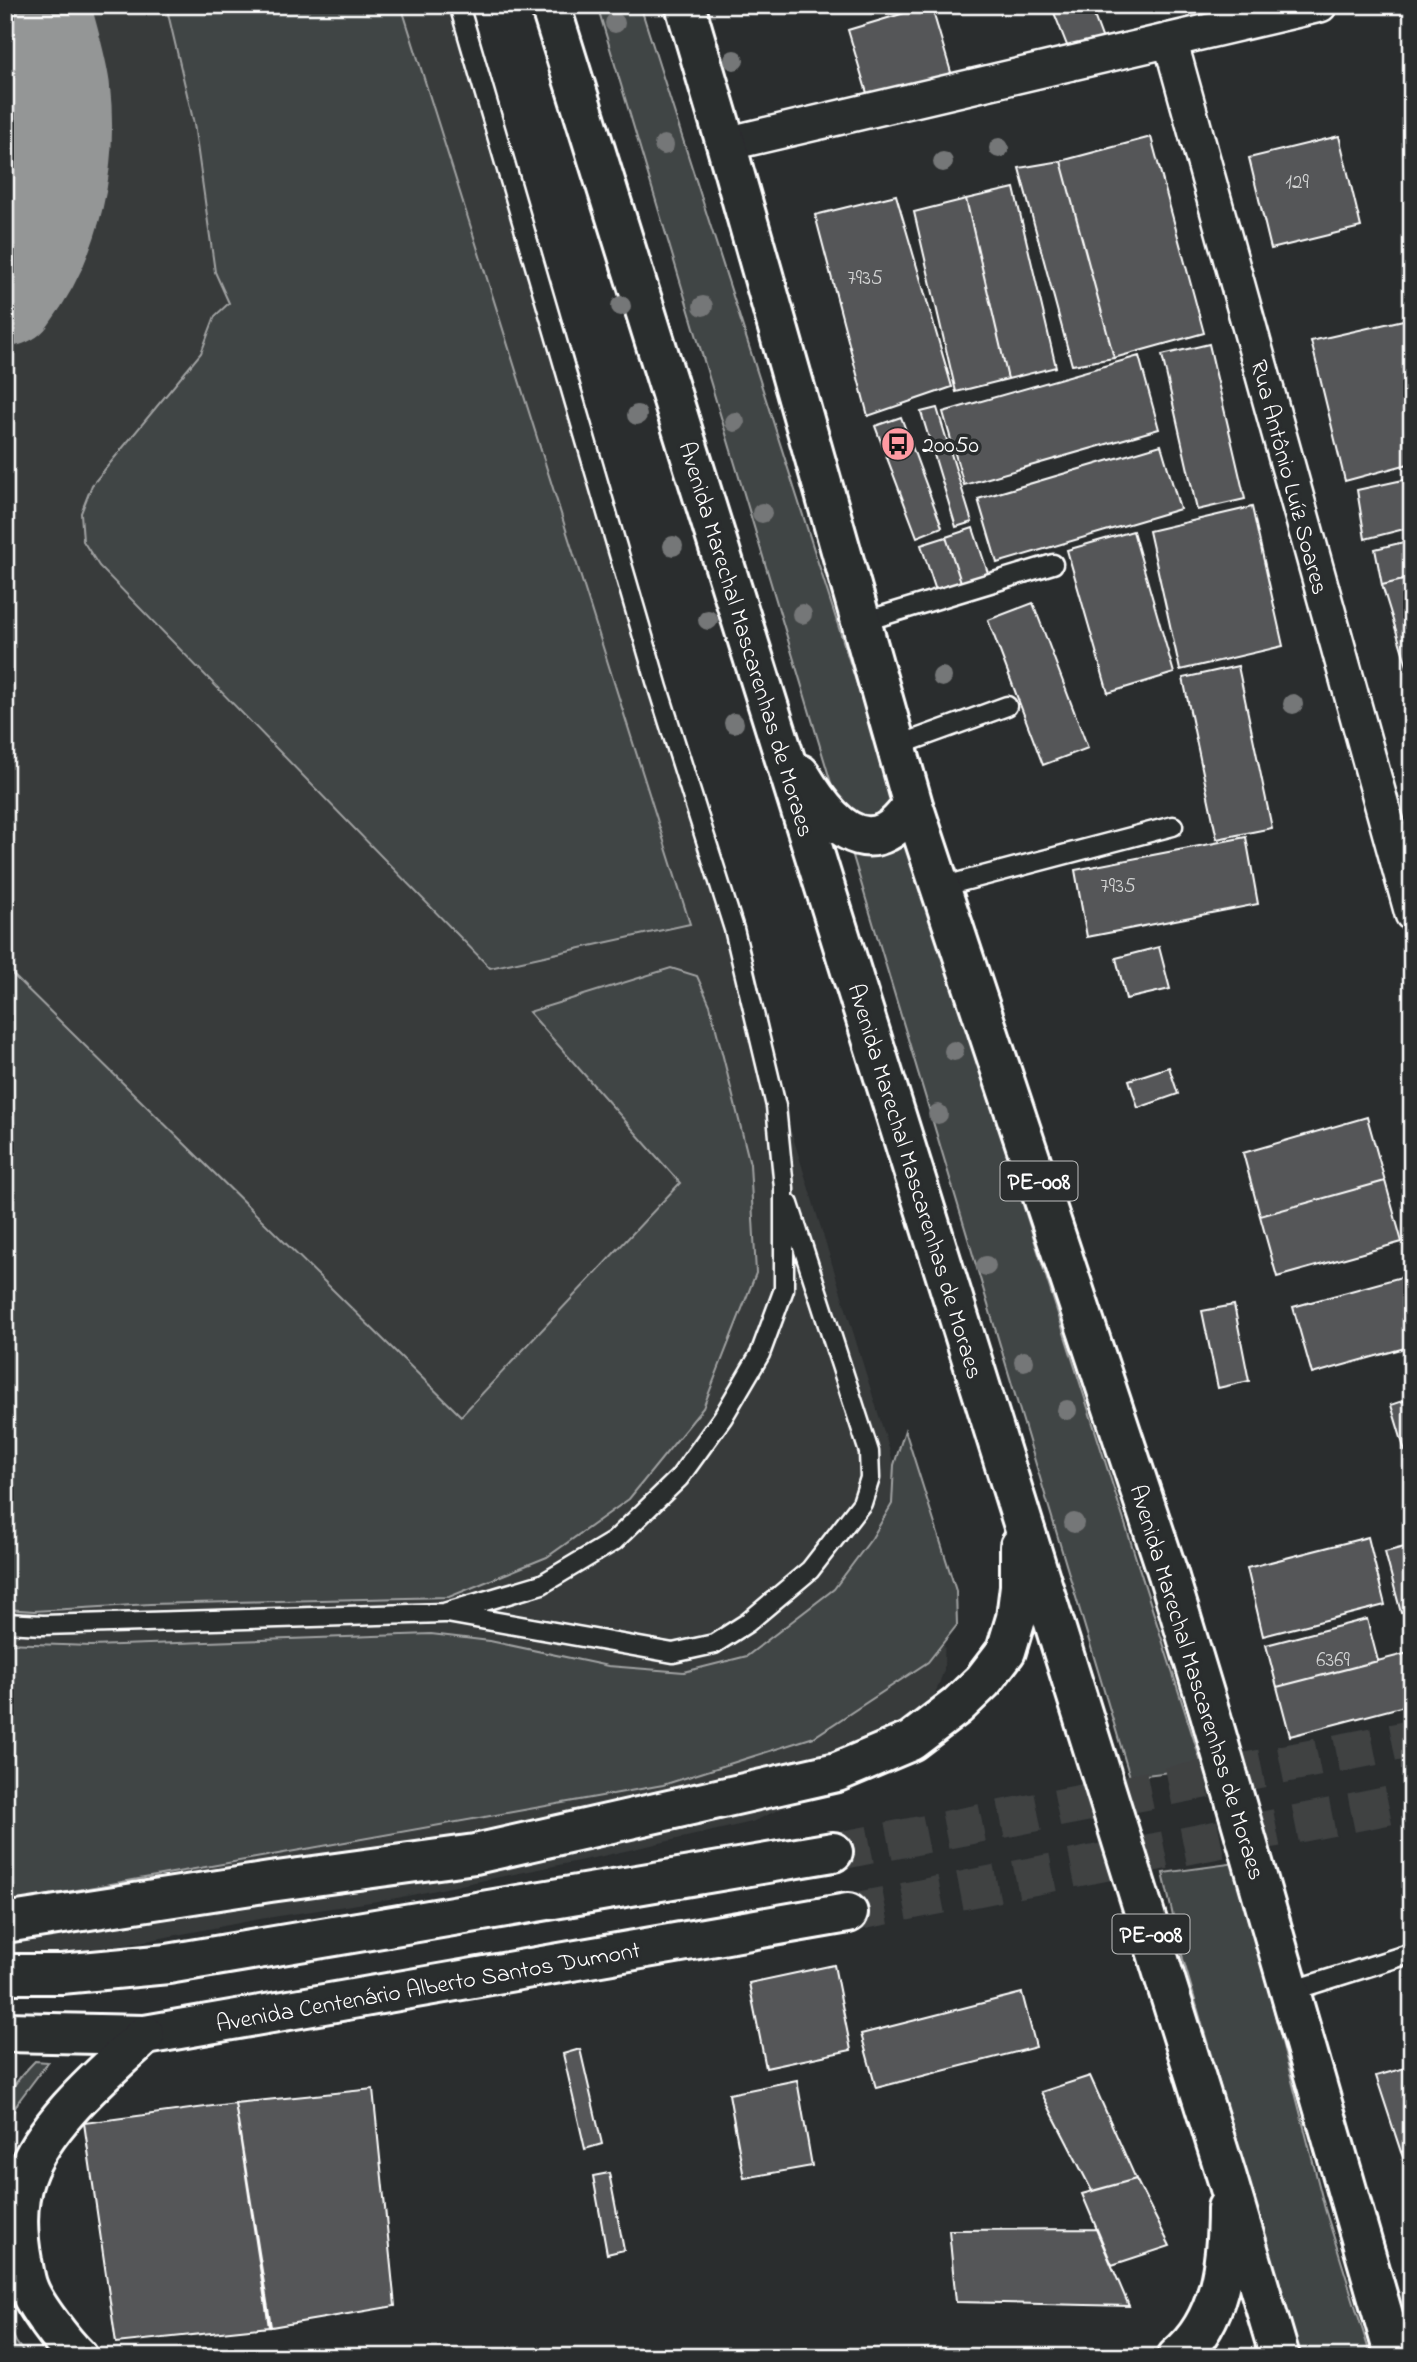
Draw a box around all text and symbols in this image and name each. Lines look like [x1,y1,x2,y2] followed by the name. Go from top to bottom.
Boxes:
[1285,168,1309,198] house number: 129
[847,264,883,294] house number: 7935
[1239,356,1336,599] street label: Rua Antônio Luíz Soares
[879,425,917,463] bus stop icon: 20050
[922,429,979,464] place label: 20050
[668,438,822,842] street label: Avenida Marechal Mascarenhas de Moraes
[1100,872,1136,902] house number: 7935
[837,980,991,1384] street label: Avenida Marechal Mascarenhas de Moraes
[1000,1162,1078,1200] road number: PE-008
[1119,1481,1273,1885] street label: Avenida Marechal Mascarenhas de Moraes
[1316,1646,1350,1676] house number: 6369
[1112,1914,1190,1954] road number: PE-008
[213,1934,643,2043] street label: Avenida Centenário Alberto Santos Dumont

